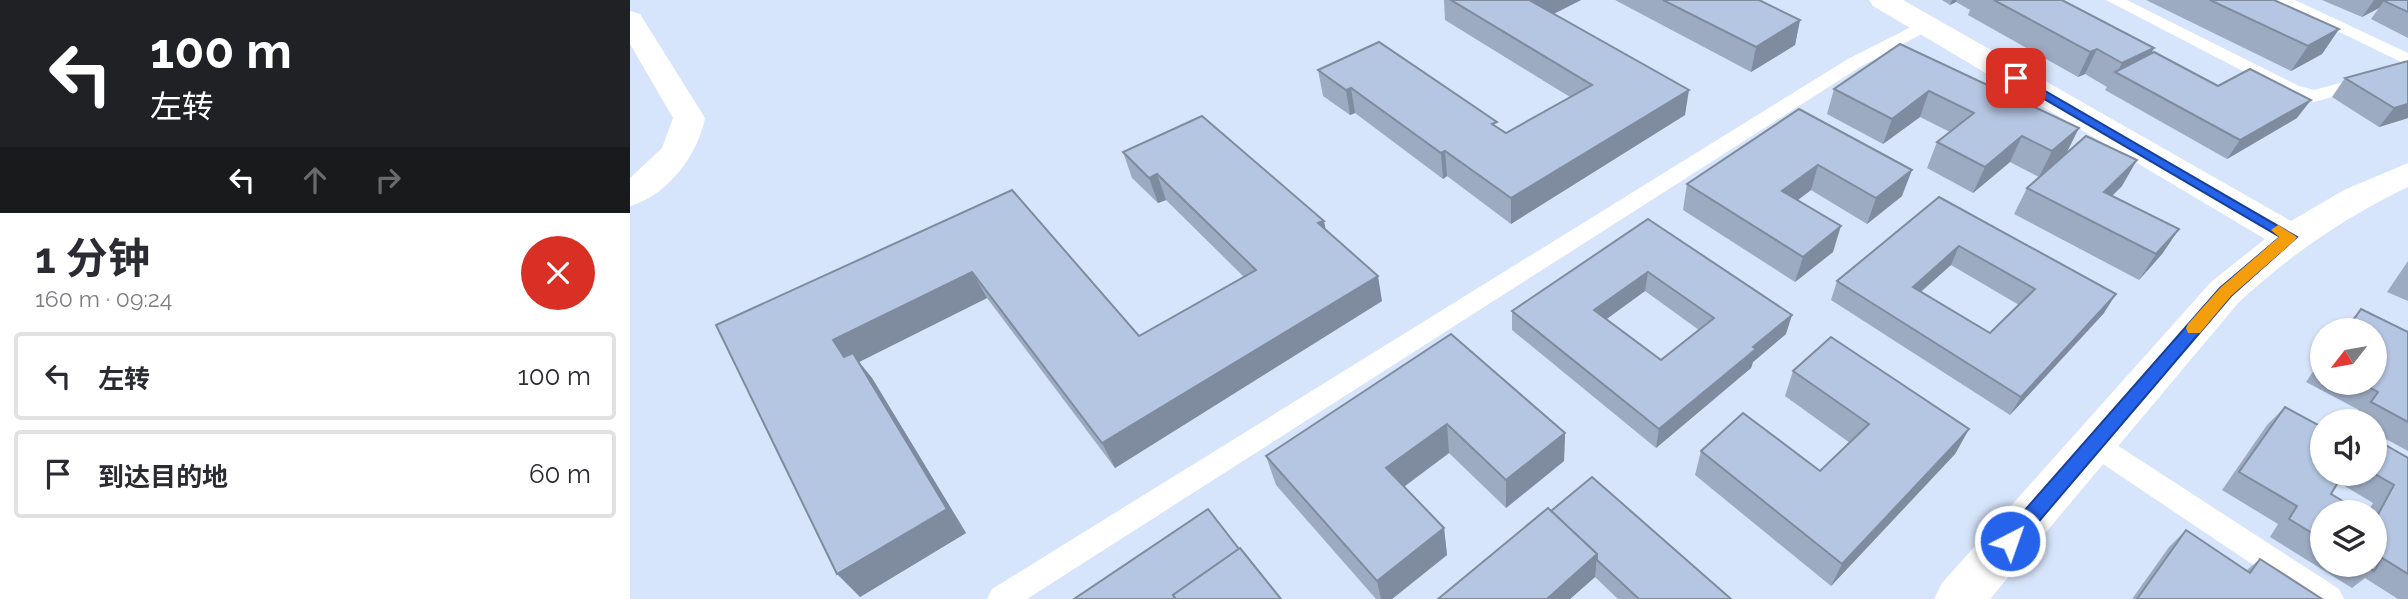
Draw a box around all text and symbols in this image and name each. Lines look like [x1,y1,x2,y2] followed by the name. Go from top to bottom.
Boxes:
[150,22,292,79] text: 100 m
[35,28,126,119] icon: left
[1986,48,2046,108] pin
[1997,59,2035,97] icon: arrive
[150,88,214,125] text: 左转
[223,161,261,199] icon: left
[296,161,334,199] icon: ahead
[369,161,407,199] icon: right
[35,234,150,283] text: 1 分钟
[521,236,595,310] button: close
[35,285,172,312] text: 160 m · 09:24
[2310,318,2387,396] north arrow
[2310,318,2387,577] map controls
[39,357,77,395] icon: left
[518,361,591,391] text: 100 m
[98,364,150,394] text: 左转
[2310,409,2387,486] button: sound
[39,455,77,493] icon: arrive
[529,459,591,489] text: 60 m
[98,462,228,492] text: 到达目的地
[2310,500,2387,577] button: layers
[1973,504,2047,578] position arrow

